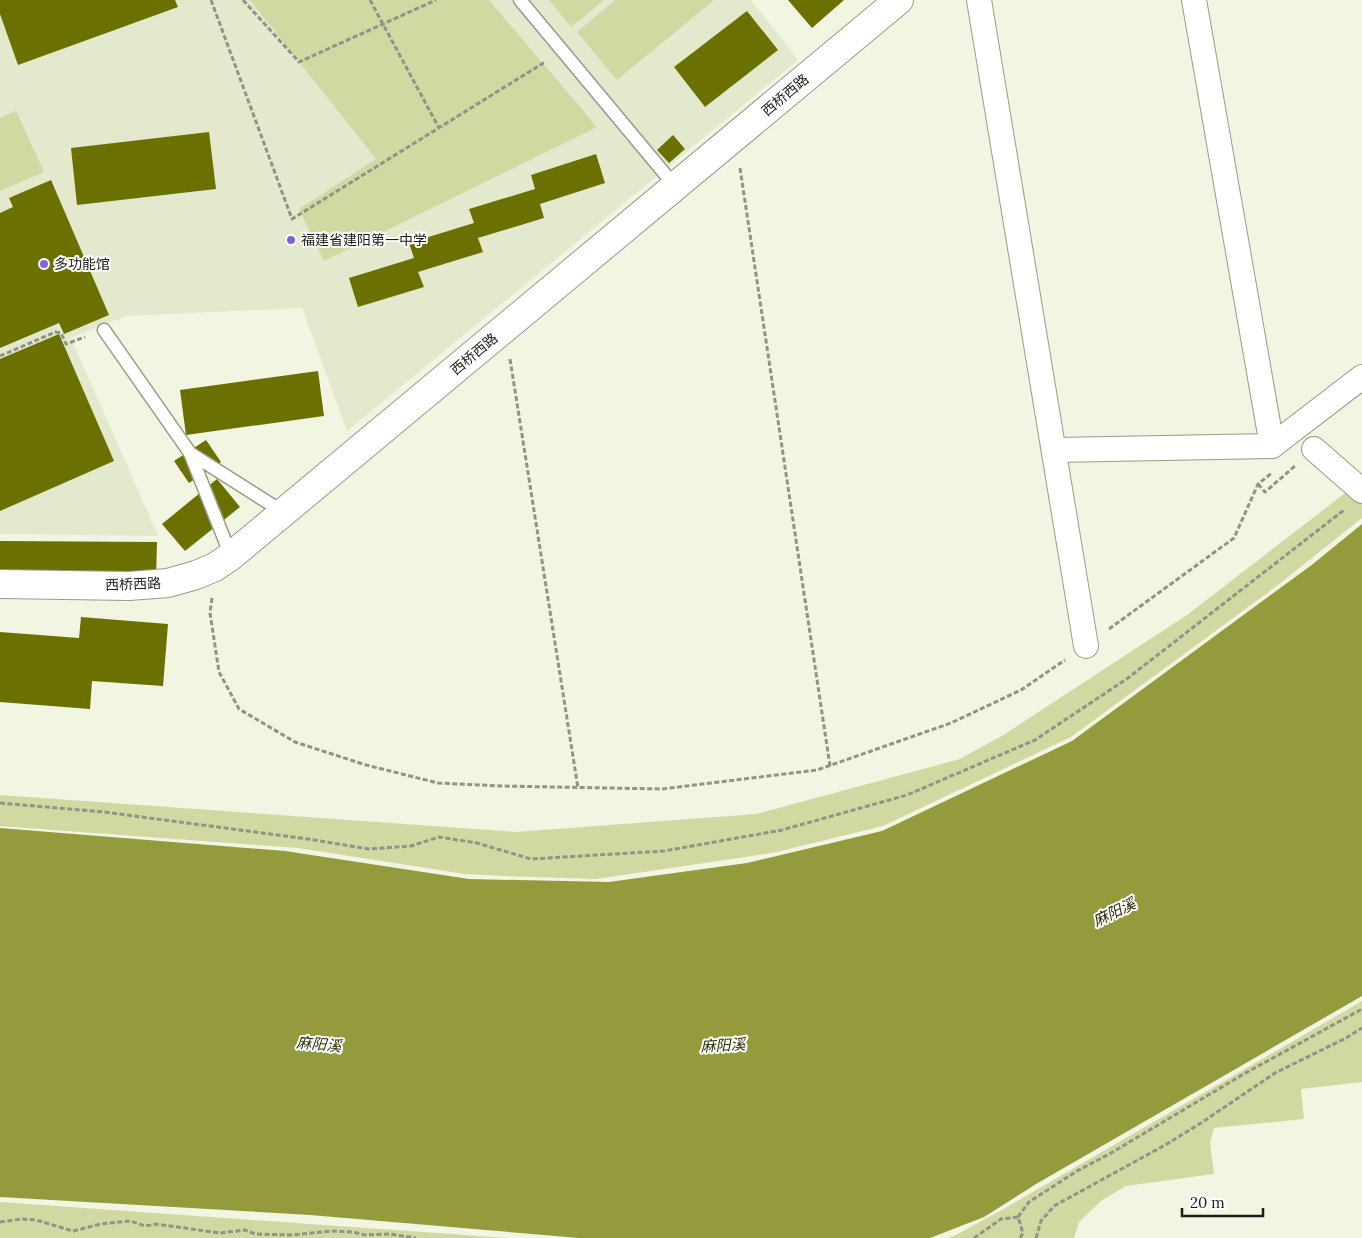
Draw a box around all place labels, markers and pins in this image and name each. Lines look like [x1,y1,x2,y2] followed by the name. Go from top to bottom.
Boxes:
[301,231,427,249] place label: 福建省建阳第一中学
[285,234,297,246] marker: 福建省建阳第一中学
[54,255,110,273] place label: 多功能馆
[38,258,50,270] marker: 多功能馆

